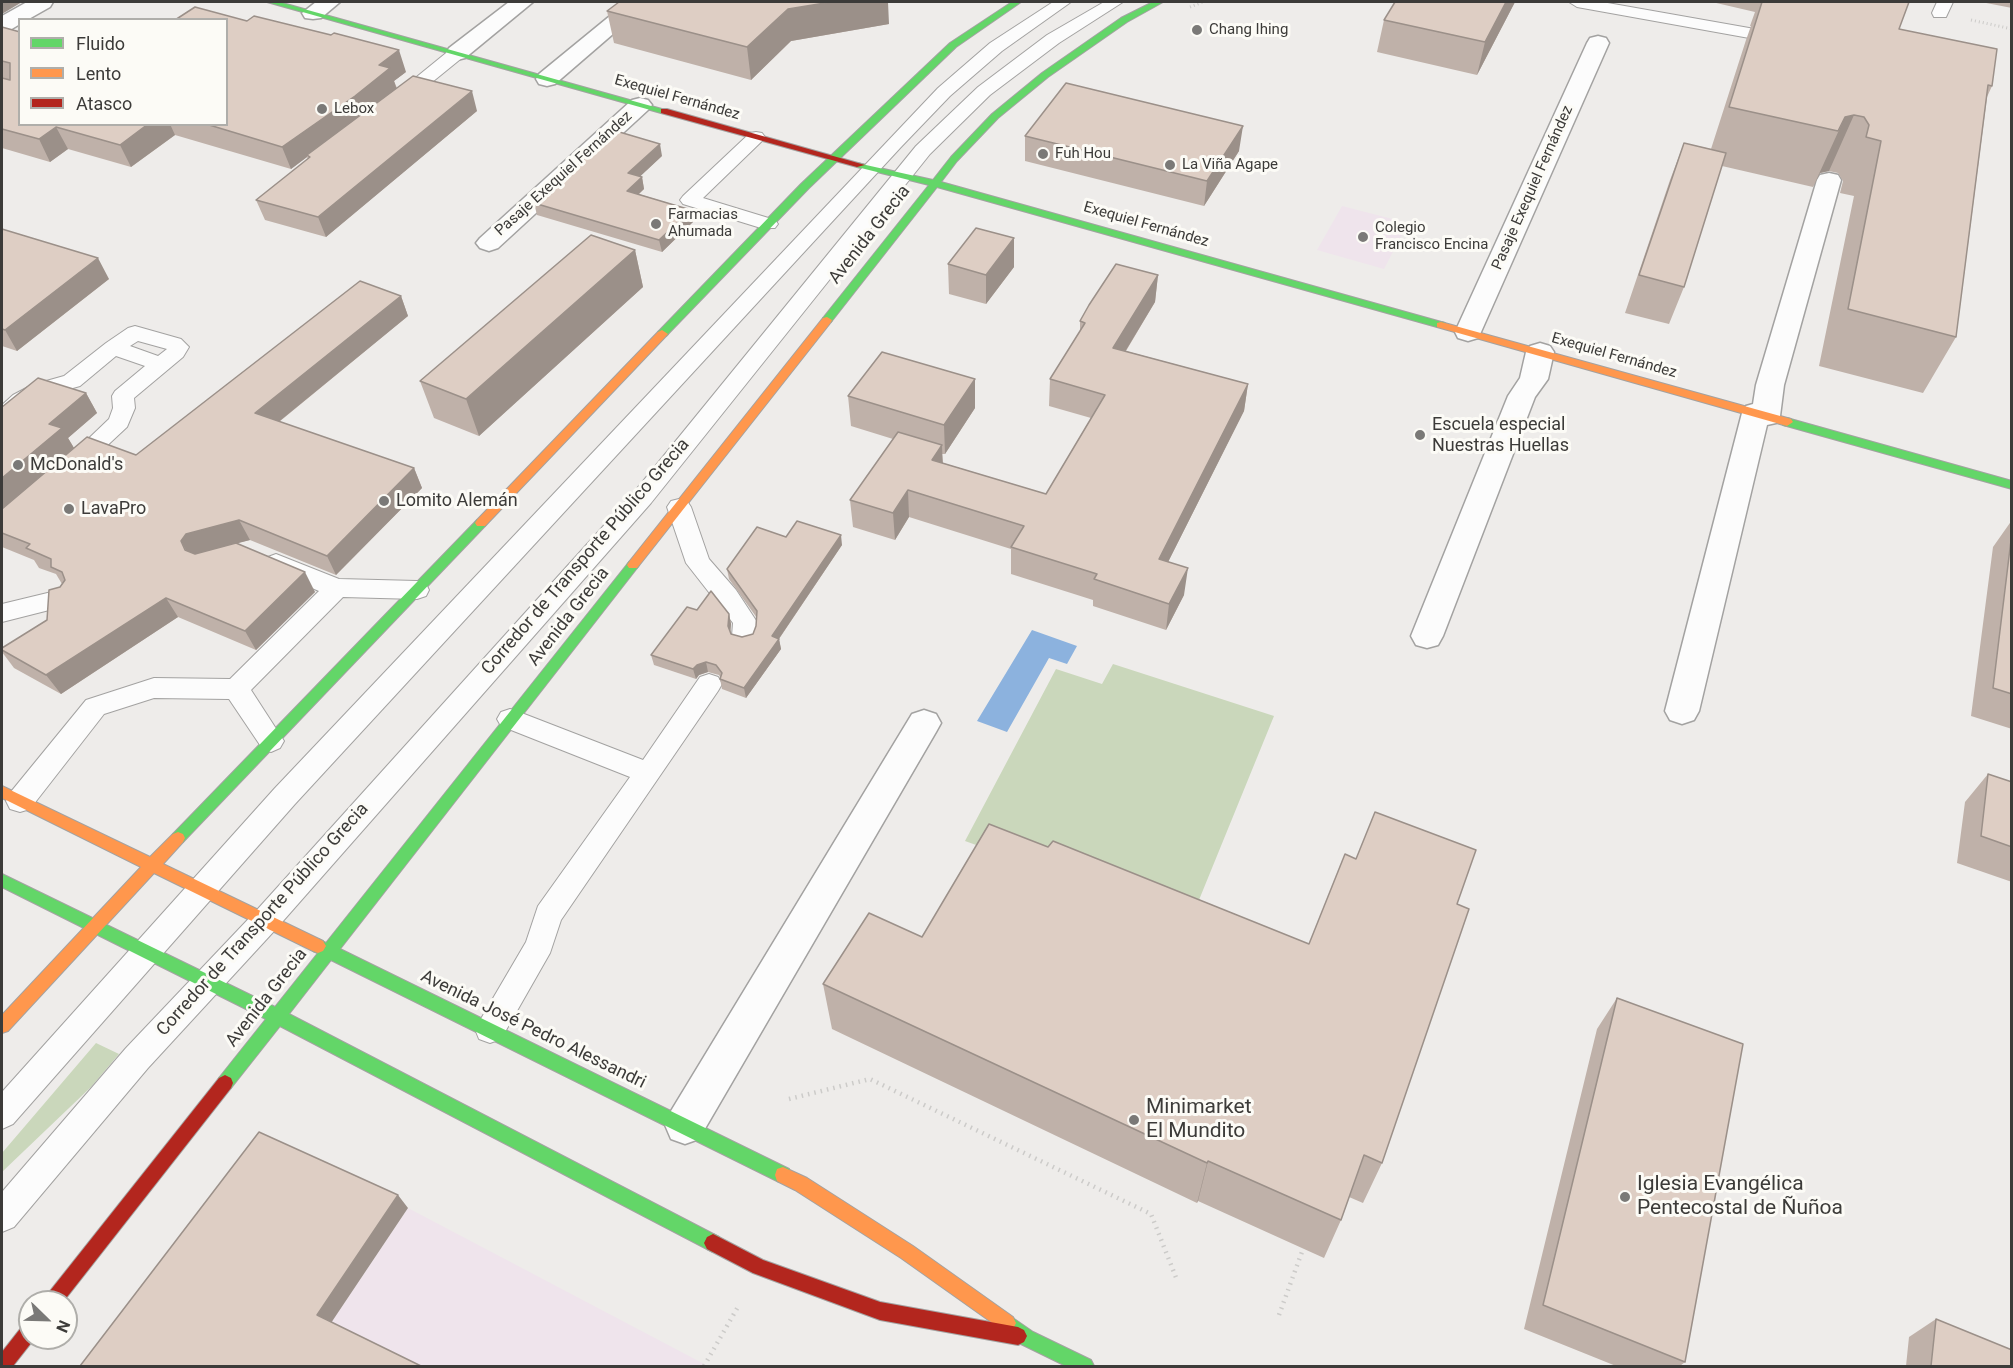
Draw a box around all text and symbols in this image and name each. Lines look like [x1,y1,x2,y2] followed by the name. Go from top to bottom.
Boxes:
[18,18,228,126] legend
[1209,21,1288,39] place label: Chang Ihing
[1190,23,1204,37] marker: Chang Ihing
[76,33,125,54] text: Fluido
[76,63,121,84] text: Lento
[612,72,742,124] street label: Exequiel Fernández
[76,93,132,114] text: Atasco
[334,100,374,118] place label: Lebox
[315,102,329,116] marker: Lebox
[1489,103,1577,273] street label: Pasaje Exequiel Fernández
[492,108,636,240] street label: Pasaje Exequiel Fernández
[1055,145,1111,163] place label: Fuh Hou
[1036,147,1050,161] marker: Fuh Hou
[1182,156,1278,174] place label: La Viña Agape
[1163,158,1177,172] marker: La Viña Agape
[825,181,915,289] street label: Avenida Grecia
[1081,199,1211,251] street label: Exequiel Fernández
[668,206,738,241] place label: Farmacias Ahumada
[649,217,663,231] marker: Farmacias Ahumada
[1375,219,1488,254] place label: Colegio Francisco Encina
[1356,230,1370,244] marker: Colegio Francisco Encina
[1549,330,1679,382] street label: Exequiel Fernández
[1432,414,1569,456] place label: Escuela especial Nuestras Huellas
[1413,428,1427,442] marker: Escuela especial Nuestras Huellas
[477,434,695,680] street label: Corredor de Transporte Público Grecia
[30,454,123,476] place label: McDonald's
[11,458,25,472] marker: McDonald's
[396,490,518,512] place label: Lomito Alemán
[377,494,391,508] marker: Lomito Alemán
[81,498,146,520] place label: LavaPro
[62,502,76,516] marker: LavaPro
[524,563,614,671] street label: Avenida Grecia
[153,799,373,1041] street label: Corredor de Transporte Público Grecia
[222,944,312,1052] street label: Avenida Grecia
[417,966,649,1094] street label: Avenida José Pedro Alessandri
[1146,1095,1252,1145] place label: Minimarket El Mundito
[1127,1113,1141,1127] marker: Minimarket El Mundito
[1637,1172,1843,1222] place label: Iglesia Evangélica Pentecostal de Ñuñoa
[1618,1190,1632,1204] marker: Iglesia Evangélica Pentecostal de Ñuñoa
[18,1290,78,1350] north arrow
[52,1318,74,1335] text: N

